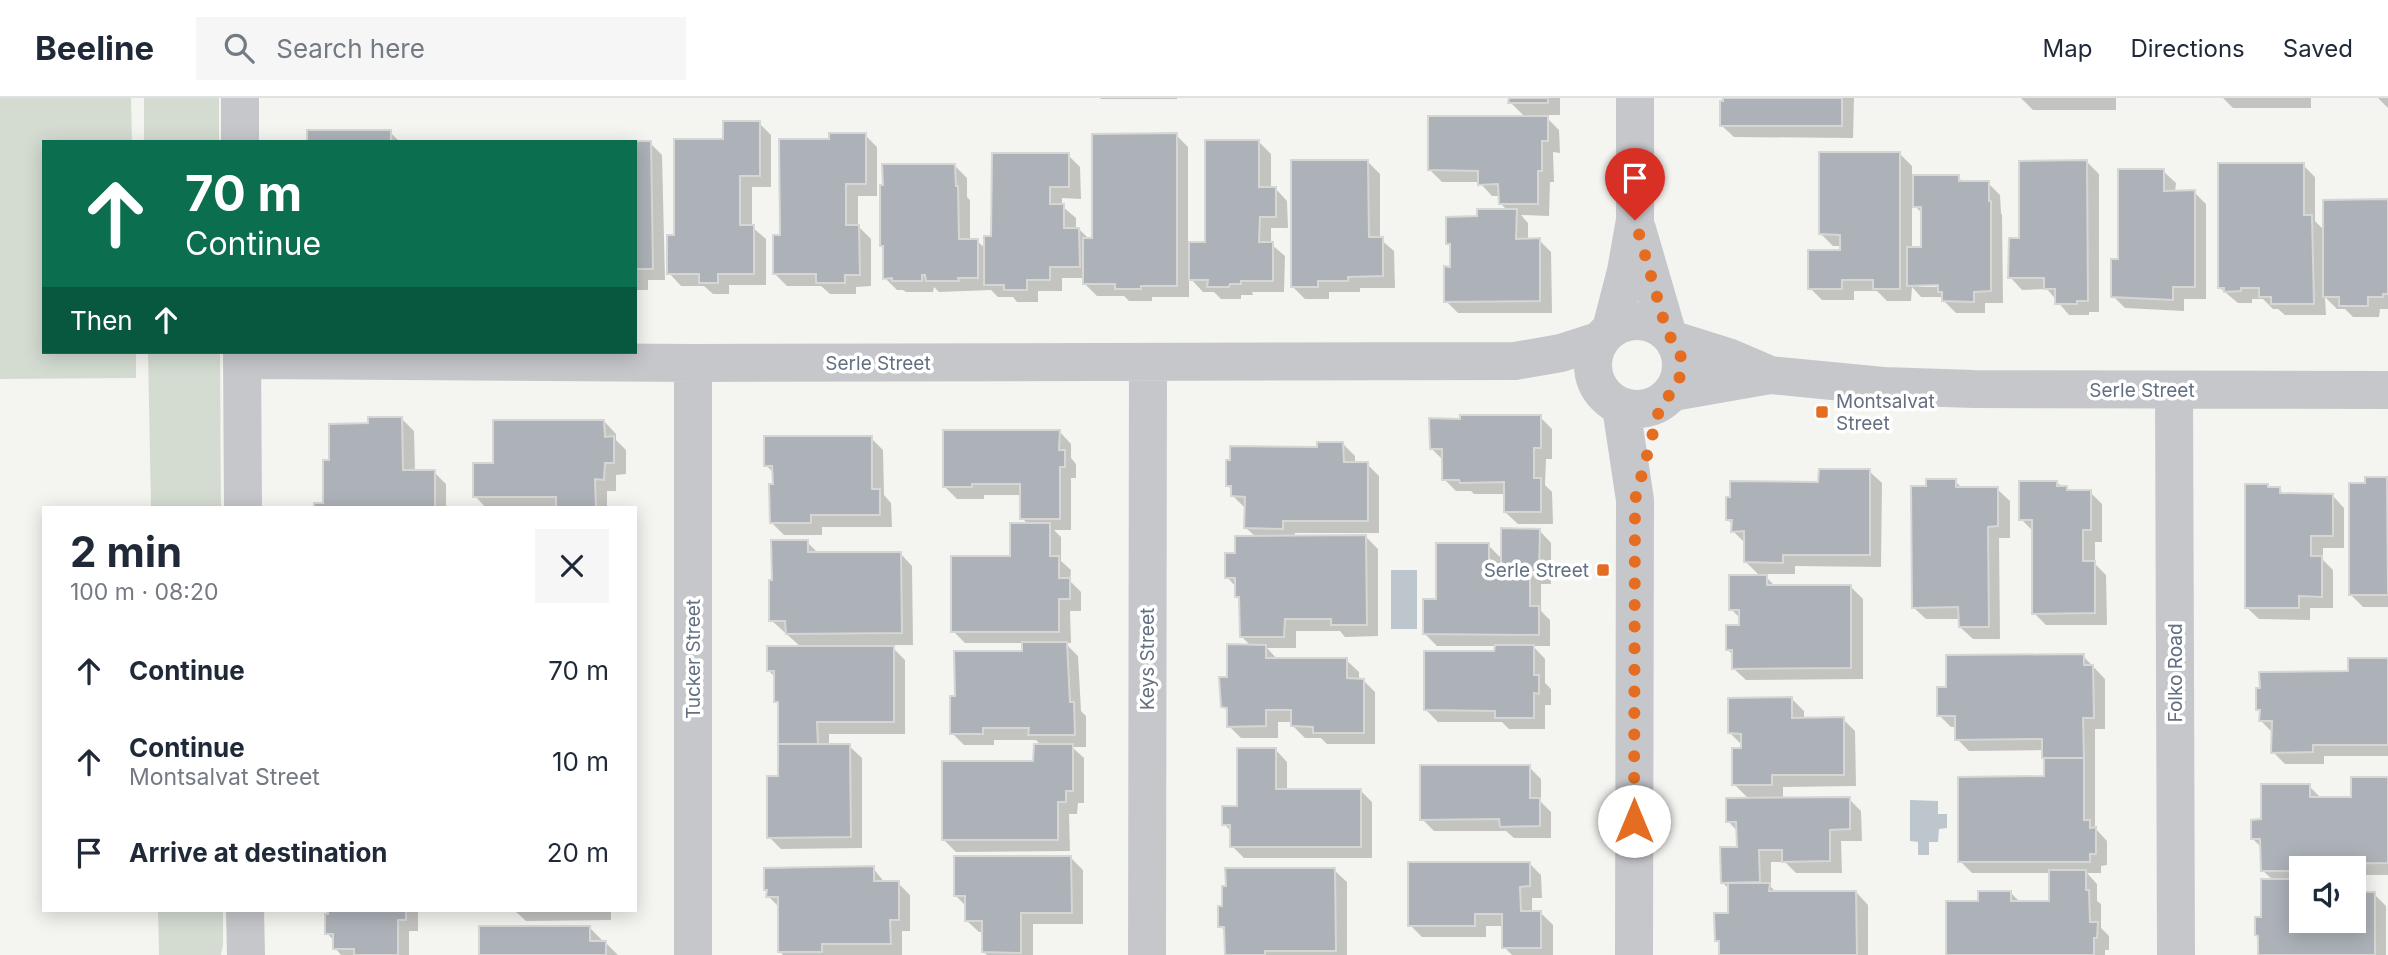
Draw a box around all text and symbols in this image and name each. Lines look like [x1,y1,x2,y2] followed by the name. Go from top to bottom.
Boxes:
[196,17,686,80] search box
[35,28,154,68] text: Beeline
[220,29,258,67] icon: search
[276,33,425,64] text: Search here
[2043,34,2092,63] text: Map
[2130,34,2245,63] text: Directions
[2283,34,2353,63] text: Saved
[1605,148,1665,220] pin
[1616,159,1654,197] icon: arrive
[185,164,302,223] text: 70 m
[70,168,161,259] icon: ahead
[185,224,321,263] text: Continue
[147,301,185,339] icon: ahead
[70,305,133,336] text: Then
[825,352,931,375] street label: Serle Street
[2089,379,2195,402] street label: Serle Street
[1836,390,1935,435] place label: Montsalvat Street
[1814,404,1830,420] marker: Montsalvat Street
[70,526,182,577] text: 2 min
[535,529,609,603] button: close
[1484,559,1589,582] place label: Serle Street
[1595,562,1611,578] marker: Serle Street
[70,578,218,606] text: 100 m · 08:20
[682,599,705,719] street label: Tucker Street
[1136,608,1159,710] street label: Keys Street
[2164,623,2187,723] street label: Folko Road
[70,652,108,690] icon: ahead
[129,655,245,686] text: Continue
[548,655,609,686] text: 70 m
[129,732,245,763] text: Continue
[70,743,108,781] icon: ahead
[552,746,609,777] text: 10 m
[129,763,320,791] text: Montsalvat Street
[1597,784,1671,858] position arrow
[70,834,108,872] icon: arrive
[129,837,388,868] text: Arrive at destination
[547,837,609,868] text: 20 m
[2289,856,2366,933] map controls
[2289,856,2366,933] button: sound

